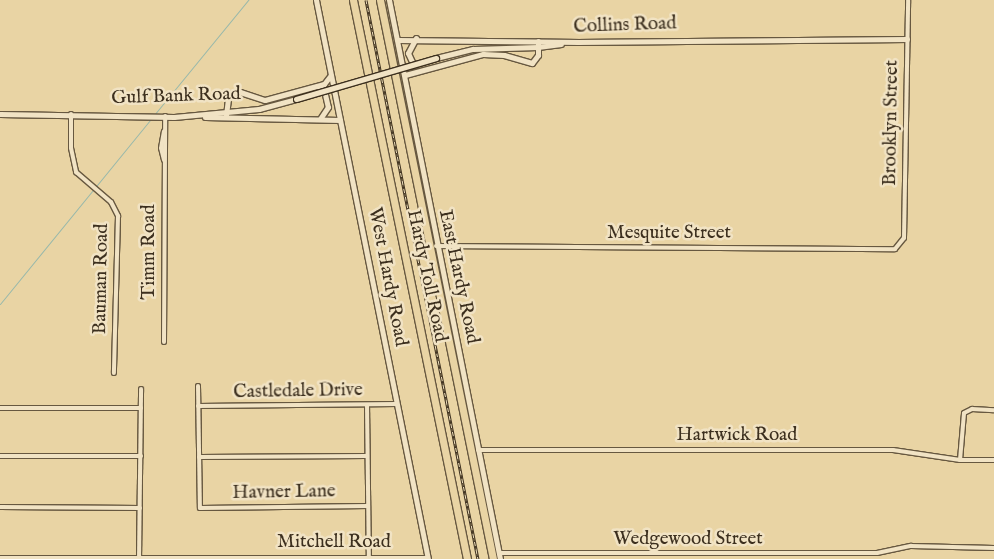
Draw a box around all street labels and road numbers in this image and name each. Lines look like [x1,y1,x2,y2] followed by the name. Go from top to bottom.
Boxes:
[573,13,677,39] street label: Collins Road
[880,60,904,186] street label: Brooklyn Street
[111,83,241,111] street label: Gulf Bank Road
[139,204,161,300] street label: Timm Road
[362,206,412,348] street label: West Hardy Road
[401,208,451,344] street label: Hardy Toll Road
[433,208,483,346] street label: East Hardy Road
[90,223,114,335] street label: Bauman Road
[607,223,731,245] street label: Mesquite Street
[233,379,363,405] street label: Castledale Drive
[677,425,797,447] street label: Hartwick Road
[232,481,336,505] street label: Havner Lane
[613,529,763,551] street label: Wedgewood Street
[277,532,391,554] street label: Mitchell Road

